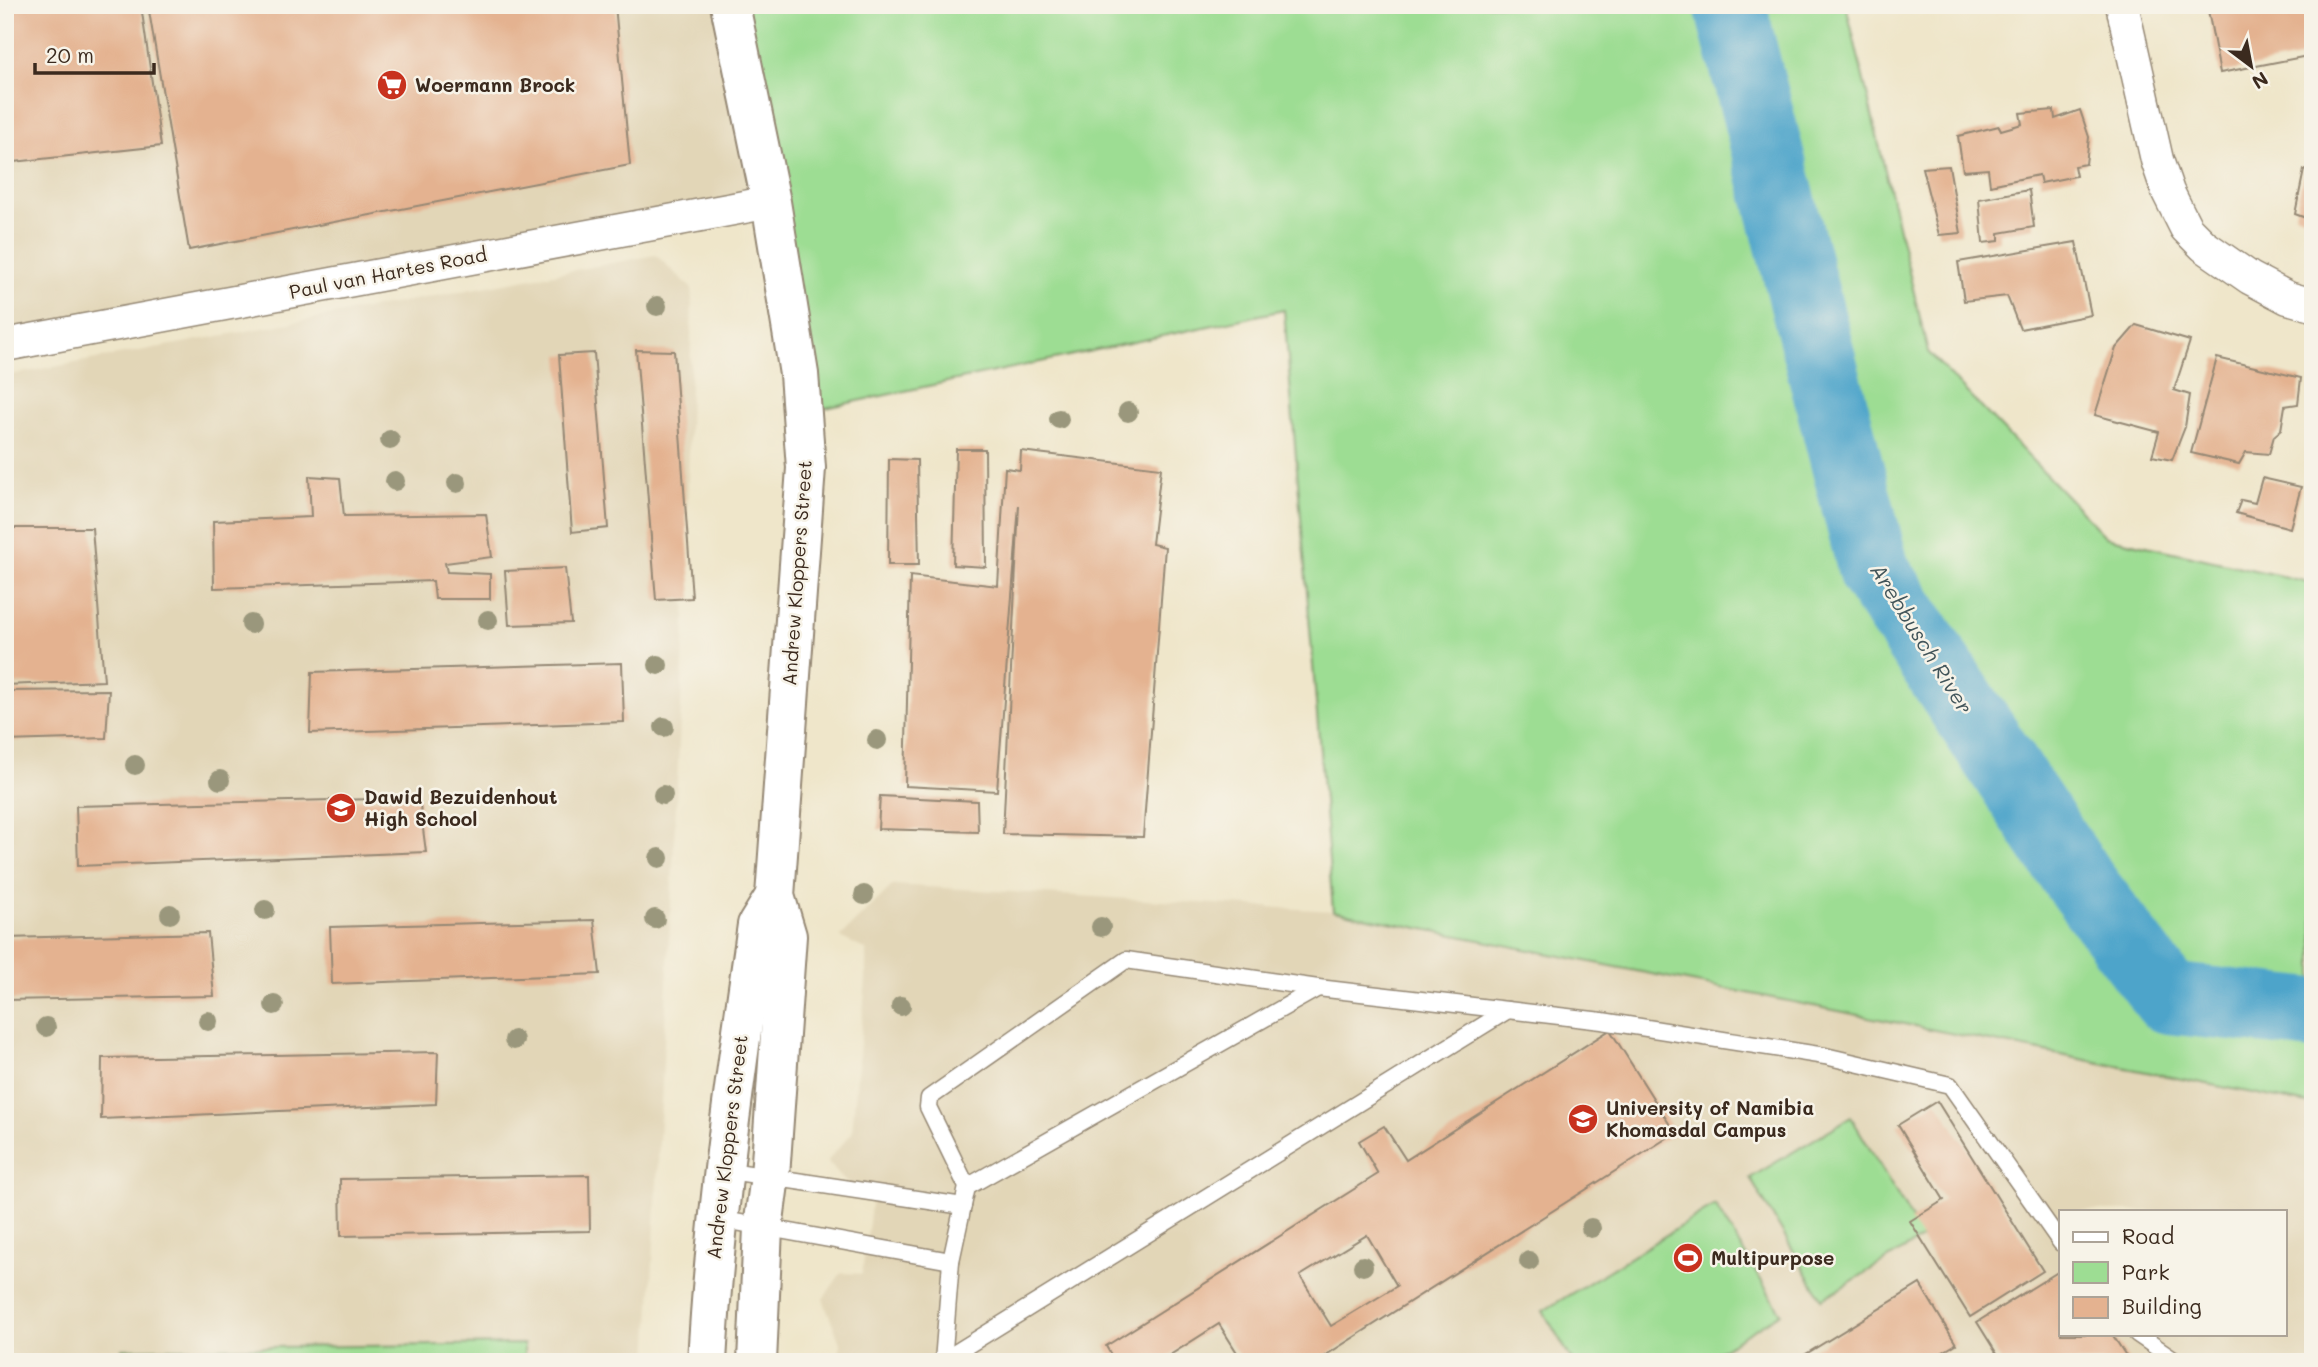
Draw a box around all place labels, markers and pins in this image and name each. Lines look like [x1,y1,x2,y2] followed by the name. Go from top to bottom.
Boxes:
[375,68,409,102] supermarket icon: Woermann Brock
[415,72,575,97] place label: Woermann Brock
[364,784,558,831] place label: Dawid Bezuidenhout High School
[324,791,358,825] school or university icon: Dawid Bezuidenhout High School
[1606,1095,1814,1142] place label: University of Namibia Khomasdal Campus
[1566,1102,1600,1136] school or university icon: University of Namibia Khomasdal Campus
[1671,1241,1705,1275] sports icon: Multipurpose
[1711,1245,1834,1270] place label: Multipurpose

